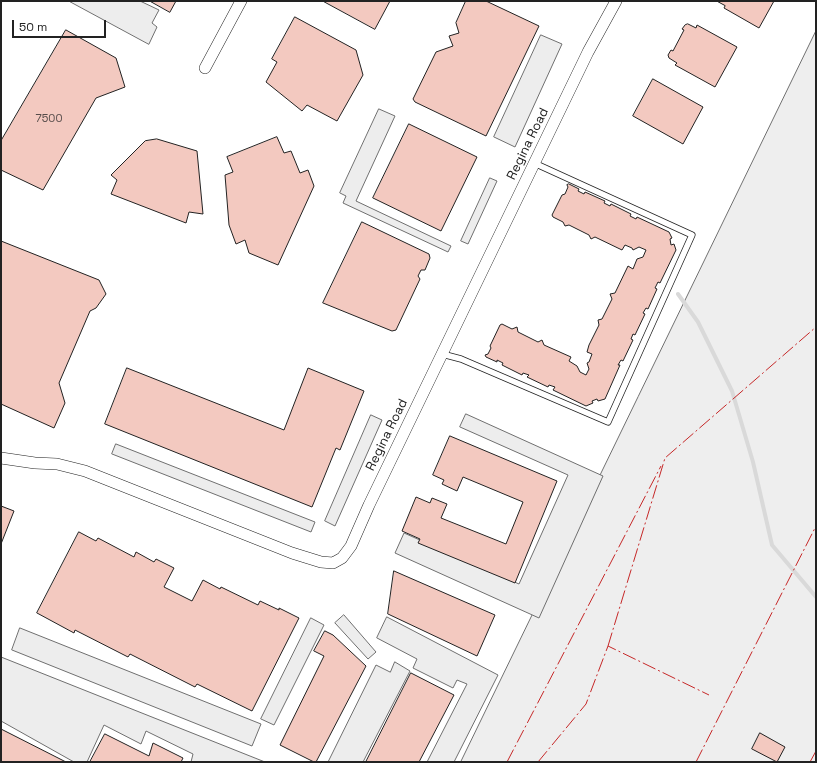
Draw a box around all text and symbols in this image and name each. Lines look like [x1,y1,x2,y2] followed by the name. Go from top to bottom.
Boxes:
[14,12,108,38] scale bar
[19,19,47,35] text: 50 m
[504,105,552,183] street label: Regina Road
[36,112,62,126] house number: 7500
[363,396,411,474] street label: Regina Road

